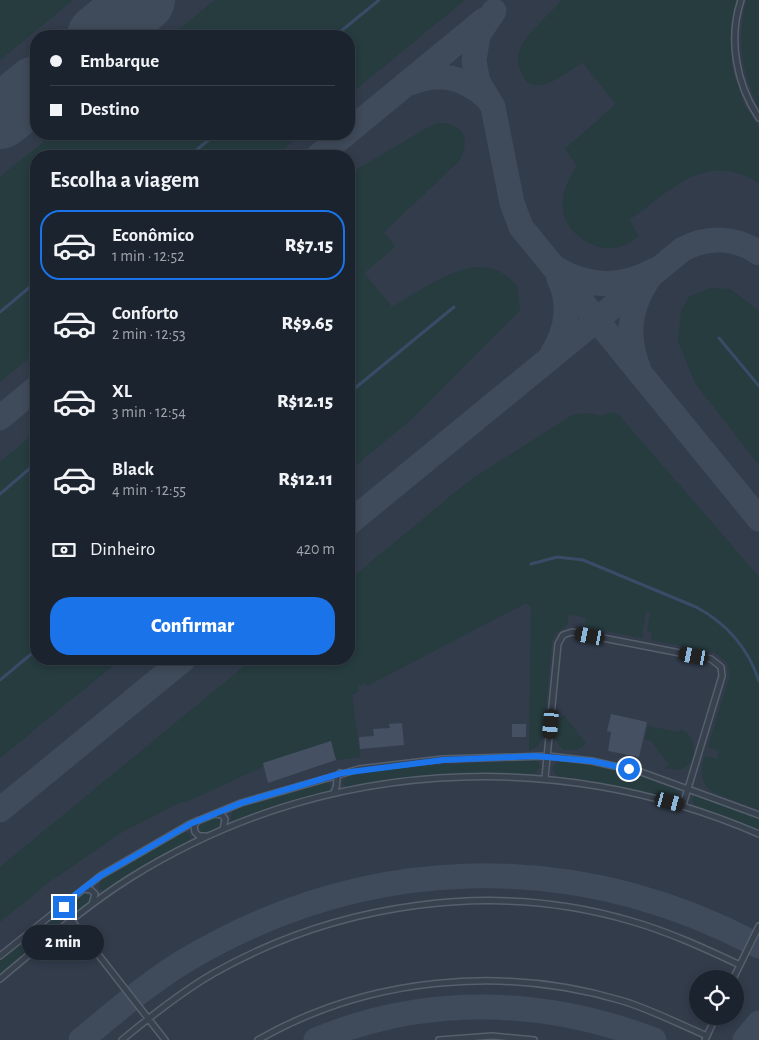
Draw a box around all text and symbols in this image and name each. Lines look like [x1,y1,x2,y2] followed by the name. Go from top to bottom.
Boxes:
[80,52,159,71] text: Embarque
[80,100,139,119] text: Destino
[50,169,199,191] text: Escolha a viagem
[52,223,97,268] icon: car
[112,226,194,245] text: Econômico
[285,236,333,255] text: R$7.15
[112,248,184,264] text: 1 min · 12:52
[52,301,97,346] icon: car
[112,304,178,323] text: Conforto
[282,314,333,333] text: R$9.65
[112,326,186,342] text: 2 min · 12:53
[52,379,97,424] icon: car
[112,382,132,401] text: XL
[277,392,333,411] text: R$12.15
[112,404,186,420] text: 3 min · 12:54
[52,457,97,502] icon: car
[112,460,154,479] text: Black
[278,470,333,489] text: R$12.11
[112,482,186,498] text: 4 min · 12:55
[50,536,78,564] icon: cash
[90,540,155,559] text: Dinheiro
[296,541,335,557] text: 420 m
[50,597,335,655] button: Confirmar
[573,626,606,646] car
[677,646,710,666] car
[542,708,559,740] car
[618,758,640,780] route start
[653,791,686,813] car
[53,896,75,918] route end
[23,924,105,960] callout: 2 min
[45,934,81,950] text: 2 min
[689,970,744,1025] map controls
[689,970,744,1025] button: locate

